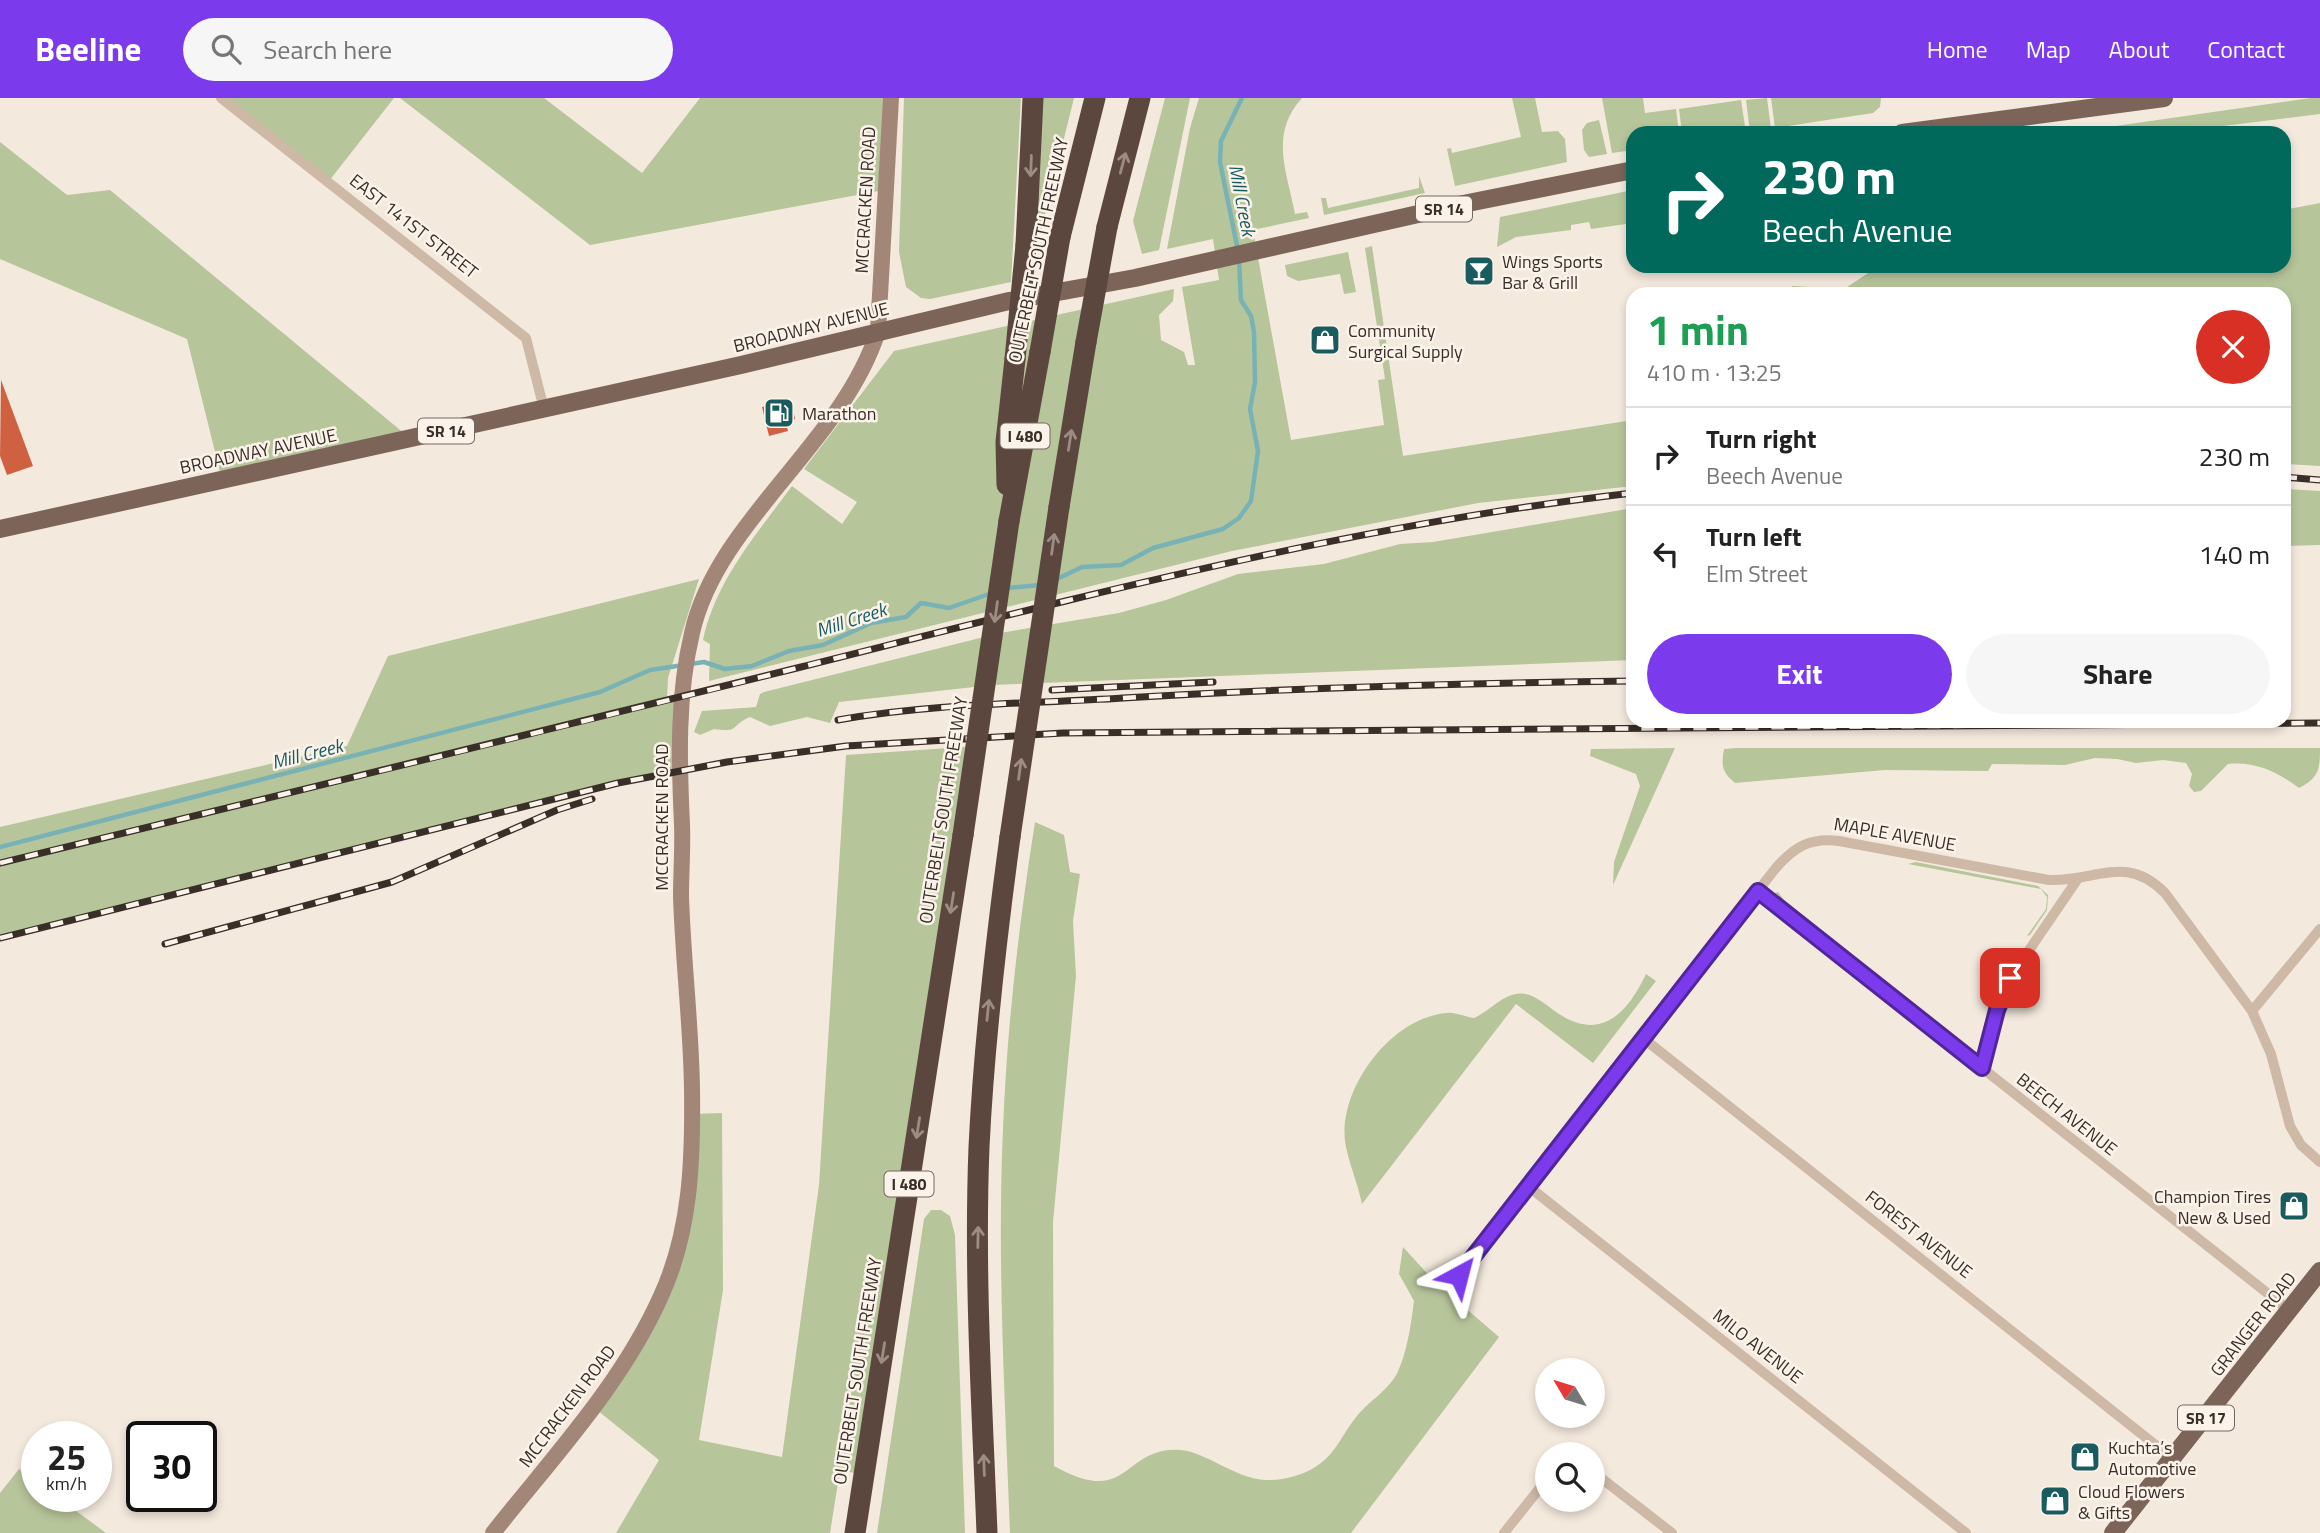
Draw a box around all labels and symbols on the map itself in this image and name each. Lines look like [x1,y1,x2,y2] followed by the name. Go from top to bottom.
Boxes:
[848,126,882,274] street label: MCCRACKEN ROAD
[1001,135,1075,365] street label: OUTERBELT SOUTH FREEWAY
[1117,152,1130,174] one-way arrow
[1024,154,1037,177] one-way arrow
[1222,162,1265,241] water label: Mill Creek
[344,167,485,285] street label: EAST 141ST STREET
[1416,197,1472,222] road number: SR 14
[1502,248,1603,296] place label: Wings Sports Bar & Grill
[1462,254,1496,288] bar icon: Wings Sports Bar & Grill
[730,295,892,359] street label: BROADWAY AVENUE
[1348,317,1463,365] place label: Community Surgical Supply
[1308,323,1342,357] shop icon: Community Surgical Supply
[762,396,796,430] fuel station icon: Marathon
[802,400,877,427] place label: Marathon
[418,418,474,444] road number: SR 14
[177,421,339,481] street label: BROADWAY AVENUE
[1000,424,1050,448] road number: I 480
[1064,429,1077,451] one-way arrow
[1047,533,1060,556] one-way arrow
[812,593,892,644] water label: Mill Creek
[989,600,1002,623] one-way arrow
[912,694,974,926] street label: OUTERBELT SOUTH FREEWAY
[268,730,348,776] water label: Mill Creek
[648,743,675,891] street label: MCCRACKEN ROAD
[1014,758,1027,781] one-way arrow
[1832,810,1958,858] street label: MAPLE AVENUE
[945,891,958,914] one-way arrow
[1980,948,2040,1008] pin
[982,999,995,1022] one-way arrow
[2011,1066,2123,1162] street label: BEECH AVENUE
[911,1116,924,1139] one-way arrow
[884,1172,934,1196] road number: I 480
[1860,1183,1978,1285] street label: FOREST AVENUE
[2154,1183,2271,1231] place label: Champion Tires New & Used
[2277,1189,2311,1223] shop icon: Champion Tires New & Used
[971,1226,985,1249] one-way arrow
[1422,1238,1496,1312] position arrow
[826,1255,888,1487] street label: OUTERBELT SOUTH FREEWAY
[2204,1266,2302,1382] street label: GRANGER ROAD
[1707,1302,1809,1390] street label: MILO AVENUE
[512,1339,622,1473] street label: MCCRACKEN ROAD
[876,1341,889,1364] one-way arrow
[1535,1358,1605,1428] north arrow
[2178,1406,2234,1430] road number: SR 17
[126,1421,217,1512] speed limit sign: 30
[2108,1434,2196,1482] place label: Kuchta’s Automotive
[2068,1440,2102,1474] shop icon: Kuchta’s Automotive
[978,1454,991,1477] one-way arrow
[2078,1478,2185,1526] place label: Cloud Flowers & Gifts
[2038,1484,2072,1518] shop icon: Cloud Flowers & Gifts

